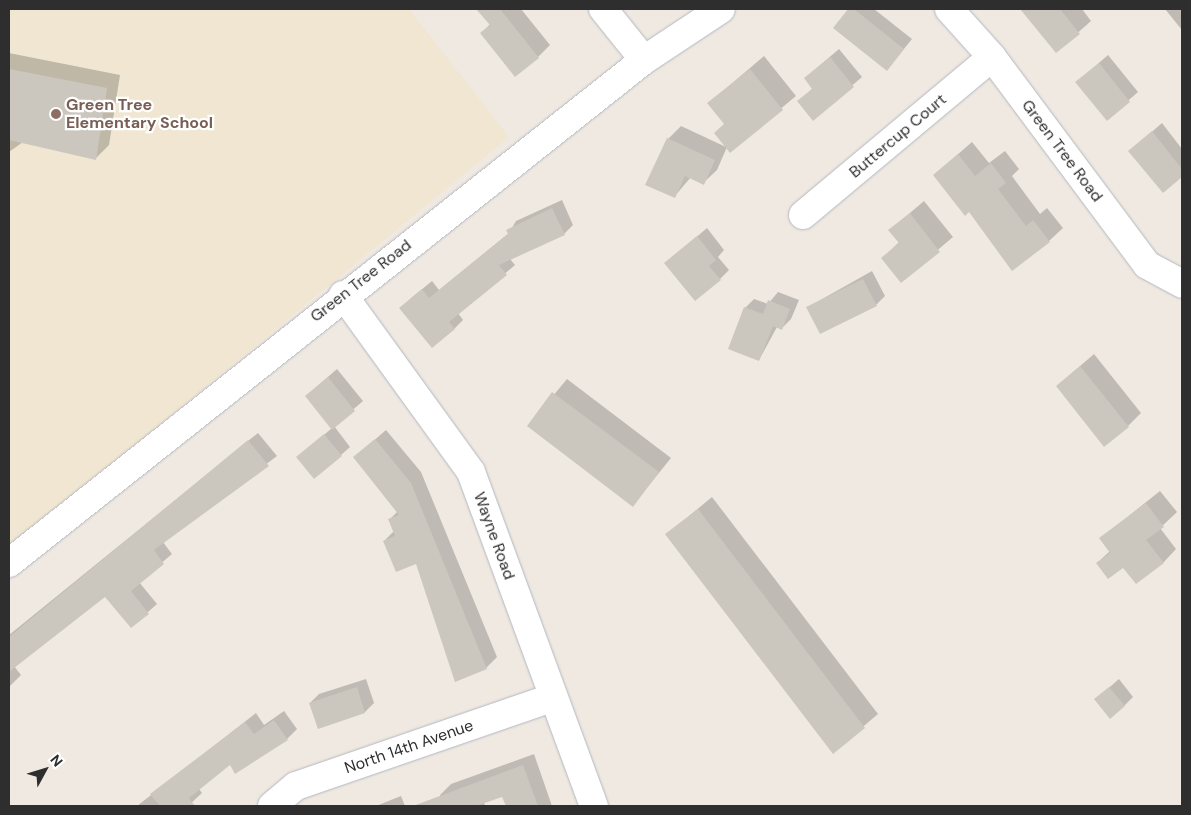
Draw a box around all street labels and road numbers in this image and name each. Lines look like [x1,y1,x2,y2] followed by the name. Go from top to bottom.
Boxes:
[846,90,950,182] street label: Buttercup Court
[1017,96,1107,206] street label: Green Tree Road
[307,236,415,326] street label: Green Tree Road
[469,490,519,582] street label: Wayne Road
[342,716,476,778] street label: North 14th Avenue

